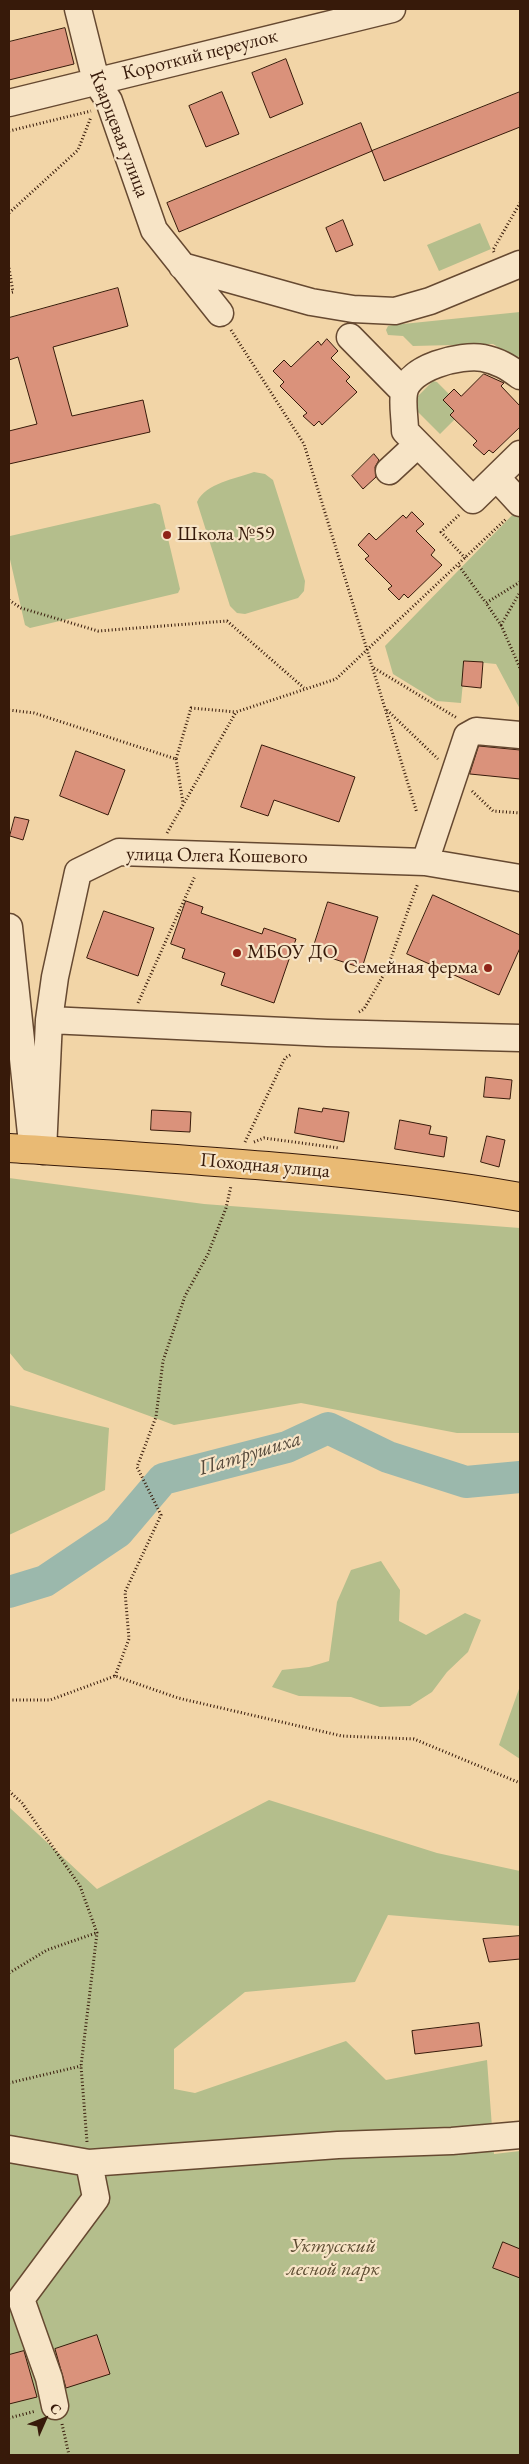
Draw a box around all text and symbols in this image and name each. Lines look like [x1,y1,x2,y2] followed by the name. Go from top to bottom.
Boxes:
[120,24,280,86] street label: Короткий переулок
[84,67,154,201] street label: Кварцевая улица
[177,523,274,547] place label: Школа №59
[161,529,173,541] marker: Школа №59
[126,842,308,870] street label: улица Олега Кошевого
[247,941,338,965] place label: МБОУ ДО
[231,947,243,959] marker: МБОУ ДО
[344,956,478,980] place label: Семейная ферма
[482,962,494,974] marker: Семейная ферма
[199,1148,331,1184] street label: Походная улица
[196,1426,304,1482] water label: Патрушиха
[287,2235,379,2282] park label: Уктусский лесной парк
[20,2394,70,2444] north arrow
[46,2399,66,2418] text: С

